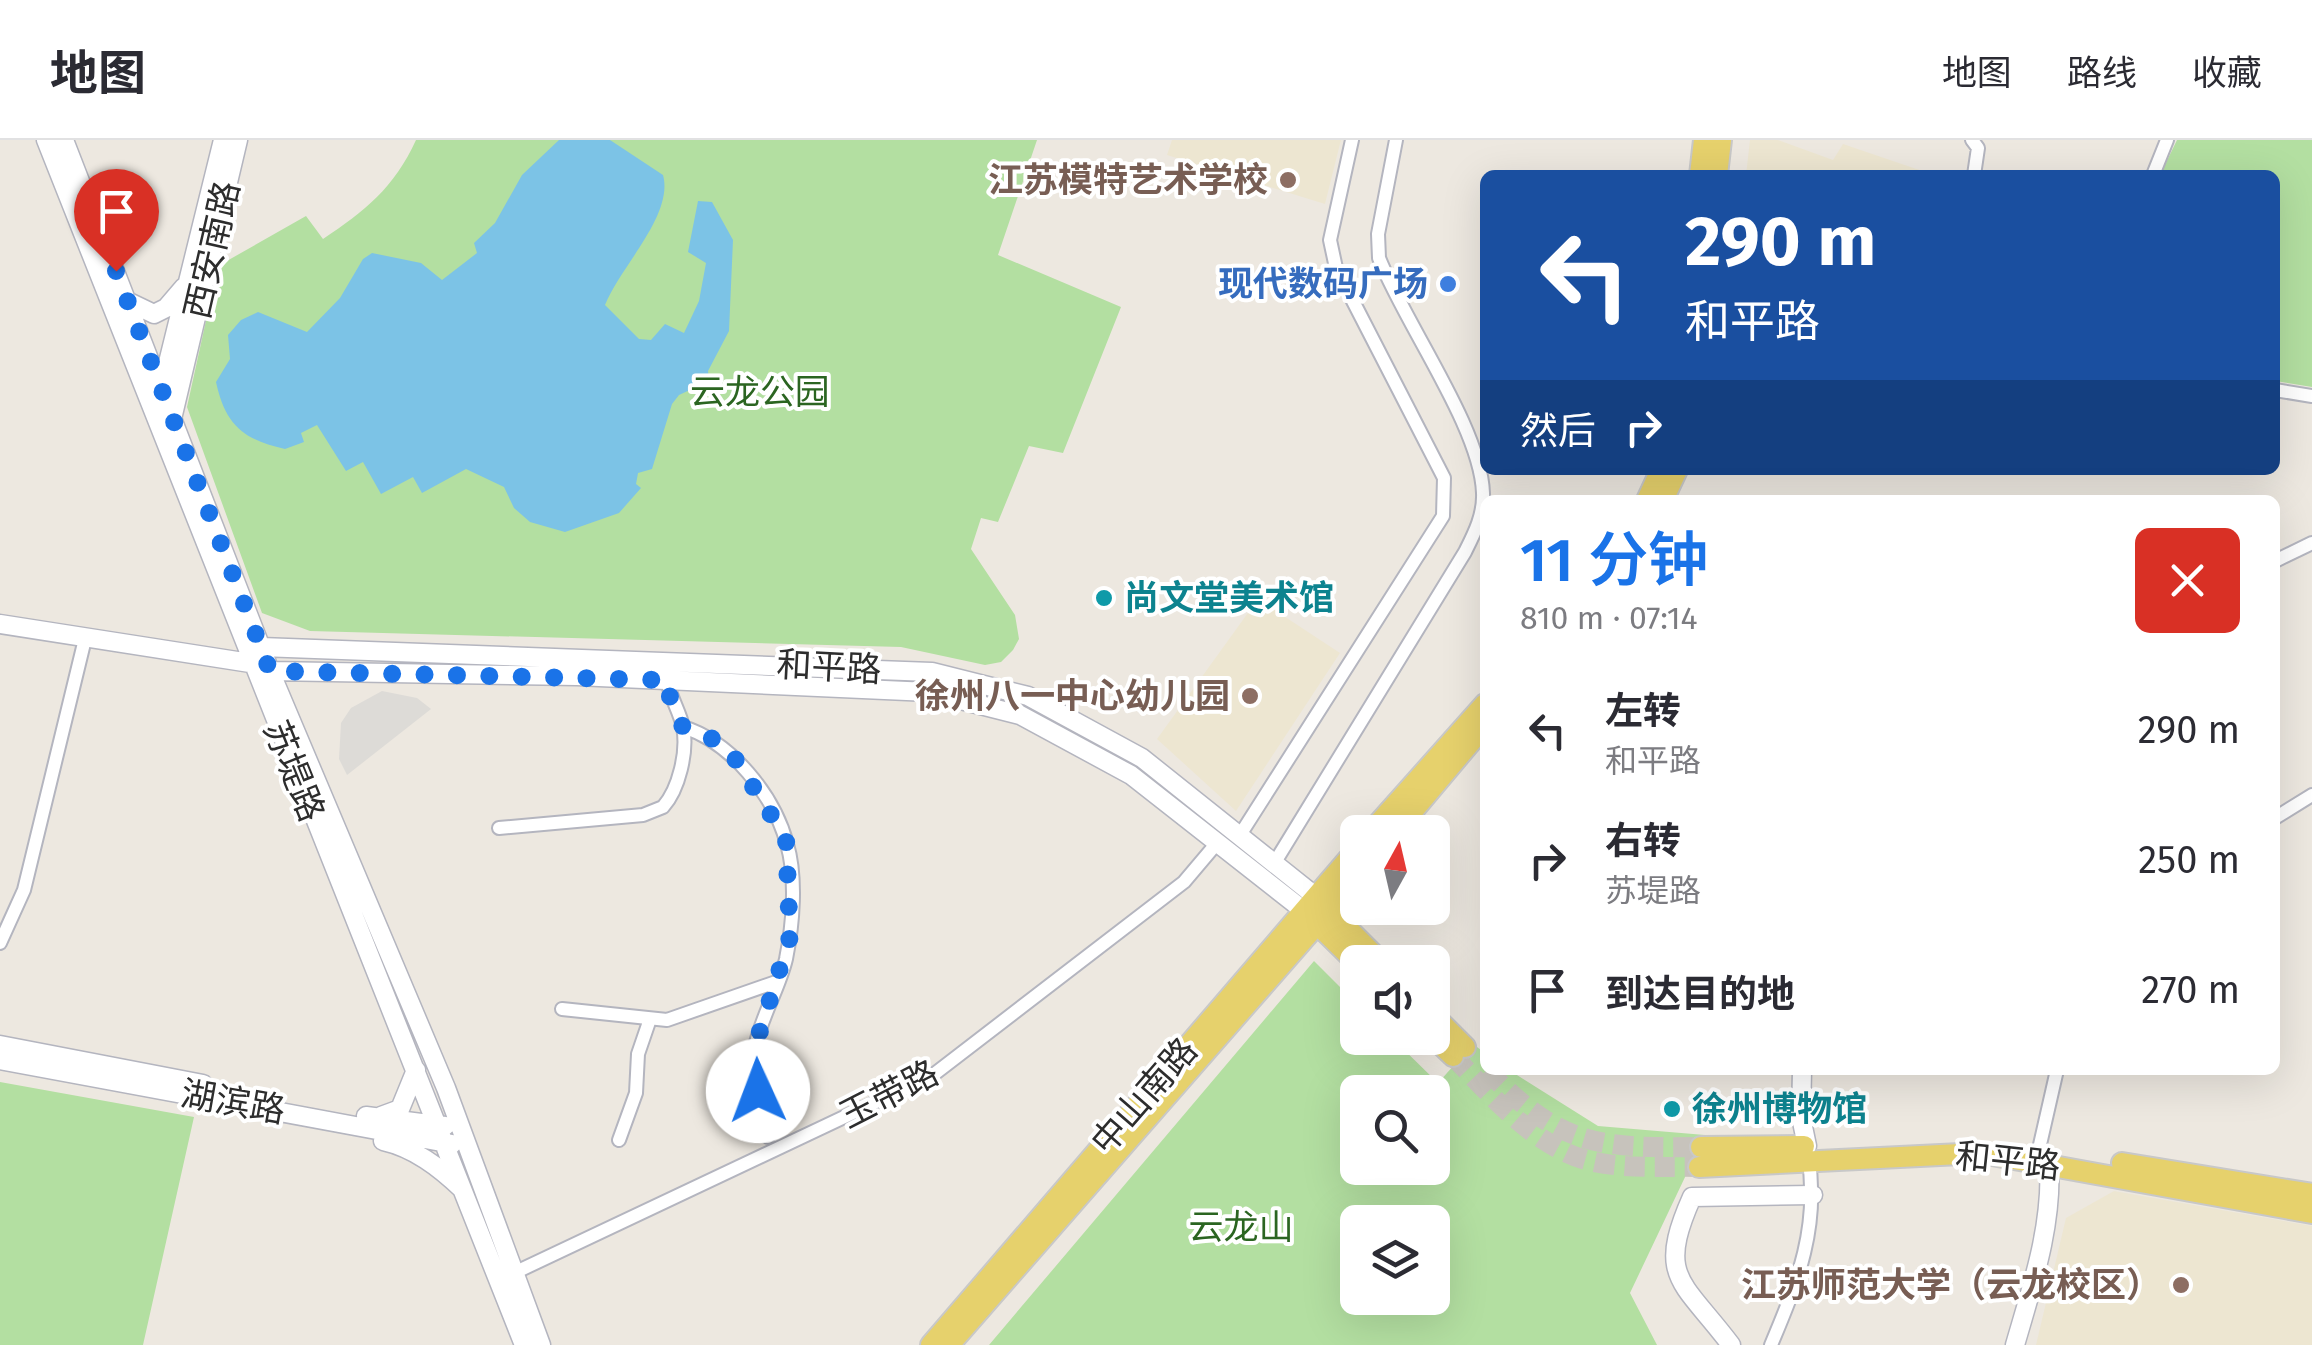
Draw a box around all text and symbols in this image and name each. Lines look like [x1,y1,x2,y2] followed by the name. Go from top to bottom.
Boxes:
[50,45,146,103] text: 地图
[1942,52,2012,94] text: 地图
[2067,52,2137,94] text: 路线
[2192,52,2262,94] text: 收藏
[988,159,1268,201] place label: 江苏模特艺术学校
[74,169,159,272] pin
[1277,169,1299,191] marker: 江苏模特艺术学校
[176,177,248,323] street label: 西安南路
[89,184,144,239] icon: arrive
[1685,200,1876,284] text: 290 m
[1520,210,1650,340] icon: left
[1218,263,1428,305] place label: 现代数码广场
[1437,273,1459,295] marker: 现代数码广场
[1685,295,1820,349] text: 和平路
[690,371,830,413] park label: 云龙公园
[1616,400,1671,455] icon: right
[1520,408,1596,454] text: 然后
[1520,525,1708,597] text: 11 分钟
[2135,528,2240,633] button: close
[1124,577,1334,619] place label: 尚文堂美术馆
[1093,587,1115,609] marker: 尚文堂美术馆
[1520,599,1698,637] text: 810 m · 07:14
[775,643,883,691] street label: 和平路
[915,675,1230,717] place label: 徐州八一中心幼儿园
[1239,685,1261,707] marker: 徐州八一中心幼儿园
[1605,688,1681,734] text: 左转
[1520,703,1575,758] icon: left
[2138,707,2240,753] text: 290 m
[255,714,333,828] street label: 苏堤路
[1605,742,1701,780] text: 和平路
[1340,815,1450,925] north arrow
[1340,815,1450,1315] map controls
[1605,818,1681,864] text: 右转
[1520,833,1575,888] icon: right
[2138,837,2240,883] text: 250 m
[1605,872,1701,910] text: 苏堤路
[1340,945,1450,1055] button: sound
[1520,963,1575,1018] icon: arrive
[2141,967,2240,1013] text: 270 m
[1605,971,1795,1017] text: 到达目的地
[1082,1029,1206,1163] street label: 中山南路
[706,1039,810,1143] position arrow
[833,1051,945,1137] street label: 玉带路
[178,1072,288,1132] street label: 湖滨路
[1340,1075,1450,1185] button: search
[1692,1088,1867,1130] place label: 徐州博物馆
[1661,1098,1683,1120] marker: 徐州博物馆
[1954,1135,2062,1187] street label: 和平路
[1340,1205,1450,1315] button: layers
[1188,1206,1294,1248] park label: 云龙山
[1741,1264,2161,1306] place label: 江苏师范大学（云龙校区）
[2170,1274,2192,1296] marker: 江苏师范大学（云龙校区）

